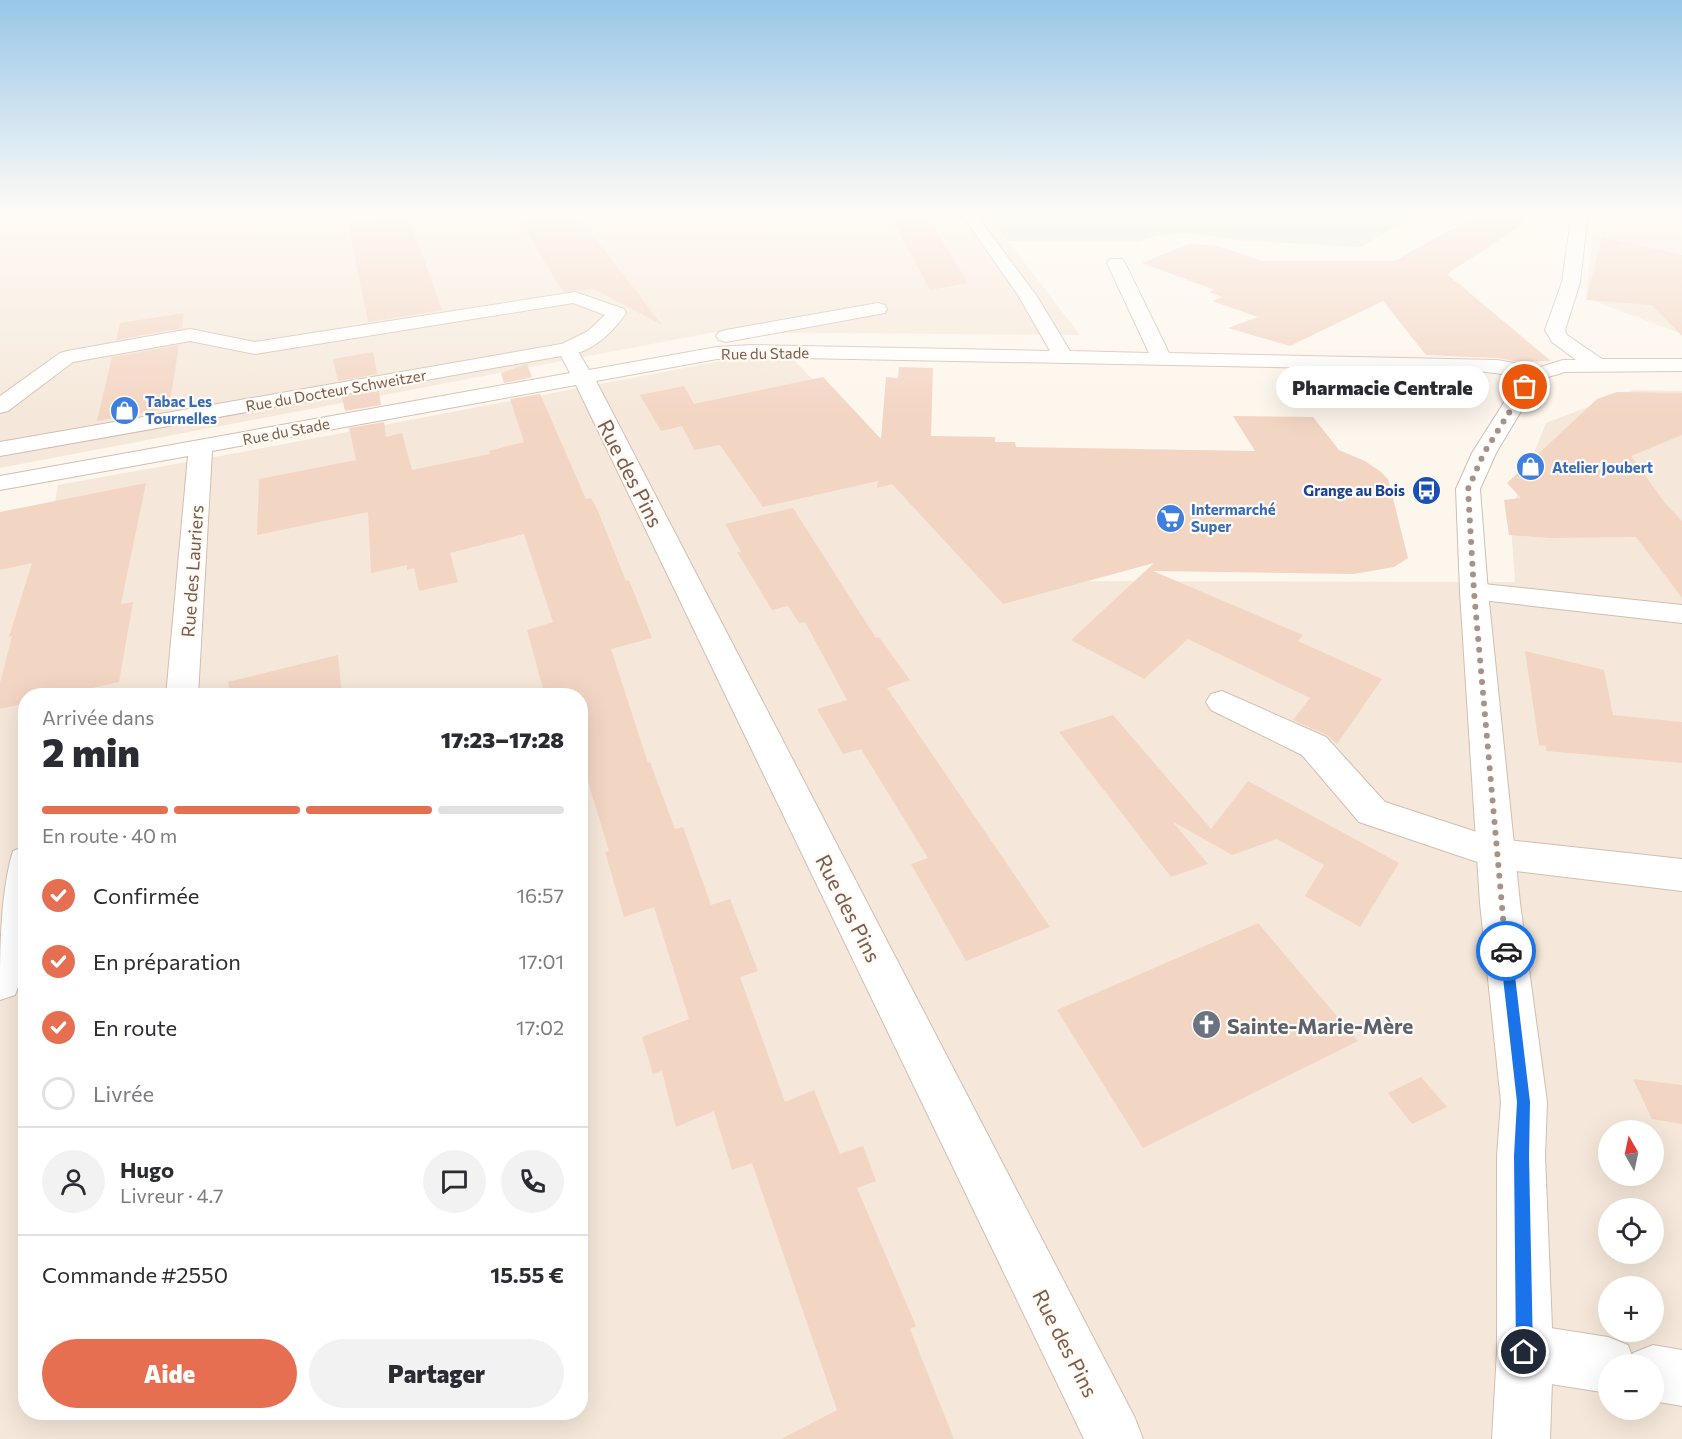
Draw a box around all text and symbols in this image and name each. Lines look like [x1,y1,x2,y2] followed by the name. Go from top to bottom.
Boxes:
[721,343,809,363] street label: Rue du Stade
[1499,361,1550,412] pin
[244,365,428,415] street label: Rue du Docteur Schweitzer
[1276,366,1489,408] callout: Pharmacie Centrale
[1508,370,1541,403] icon: bag
[1292,375,1473,399] text: Pharmacie Centrale
[145,392,217,427] place label: Tabac Les Tournelles
[108,394,140,426] shop icon: Tabac Les Tournelles
[241,414,331,448] street label: Rue du Stade
[593,415,669,531] street label: Rue des Pins
[1515,451,1547,483] shop icon: Atelier Joubert
[1552,458,1653,476] place label: Atelier Joubert
[1410,474,1442,506] bus stop icon: Grange au Bois
[1303,481,1405,499] place label: Grange au Bois
[1191,500,1276,535] place label: Intermarché Super
[1154,502,1186,534] supermarket icon: Intermarché Super
[176,504,208,638] street label: Rue des Lauriers
[42,705,154,729] text: Arrivée dans
[441,726,564,753] text: 17:23–17:28
[42,727,140,775] text: 2 min
[42,823,177,847] text: En route · 40 m
[811,850,887,966] street label: Rue des Pins
[42,879,75,912] icon: check
[93,882,199,909] text: Confirmée
[517,883,564,907] text: 16:57
[1476,921,1536,981] courier
[1490,935,1523,968] icon: car
[42,945,75,978] icon: check
[93,948,241,975] text: En préparation
[519,949,564,973] text: 17:01
[1190,1009,1222,1041] church icon: Sainte-Marie-Mère
[42,1011,75,1044] icon: check
[1227,1013,1413,1038] place label: Sainte-Marie-Mère
[93,1014,177,1041] text: En route
[516,1015,564,1039] text: 17:02
[93,1080,154,1107] text: Livrée
[1598,1120,1664,1186] north arrow
[1598,1120,1664,1420] map controls
[42,1150,105,1213] button: person
[423,1150,486,1213] button: chat
[501,1150,564,1213] button: phone
[120,1156,174,1183] text: Hugo
[120,1183,224,1207] text: Livreur · 4.7
[1598,1198,1664,1264] button: locate
[42,1261,228,1288] text: Commande #2550
[490,1261,564,1288] text: 15.55 €
[1598,1276,1664,1342] button: +
[1028,1285,1104,1401] street label: Rue des Pins
[1498,1326,1549,1377] pin
[1507,1335,1540,1368] icon: home
[42,1339,297,1408] button: Aide
[309,1339,564,1408] button: Partager
[1598,1354,1664,1420] button: −

